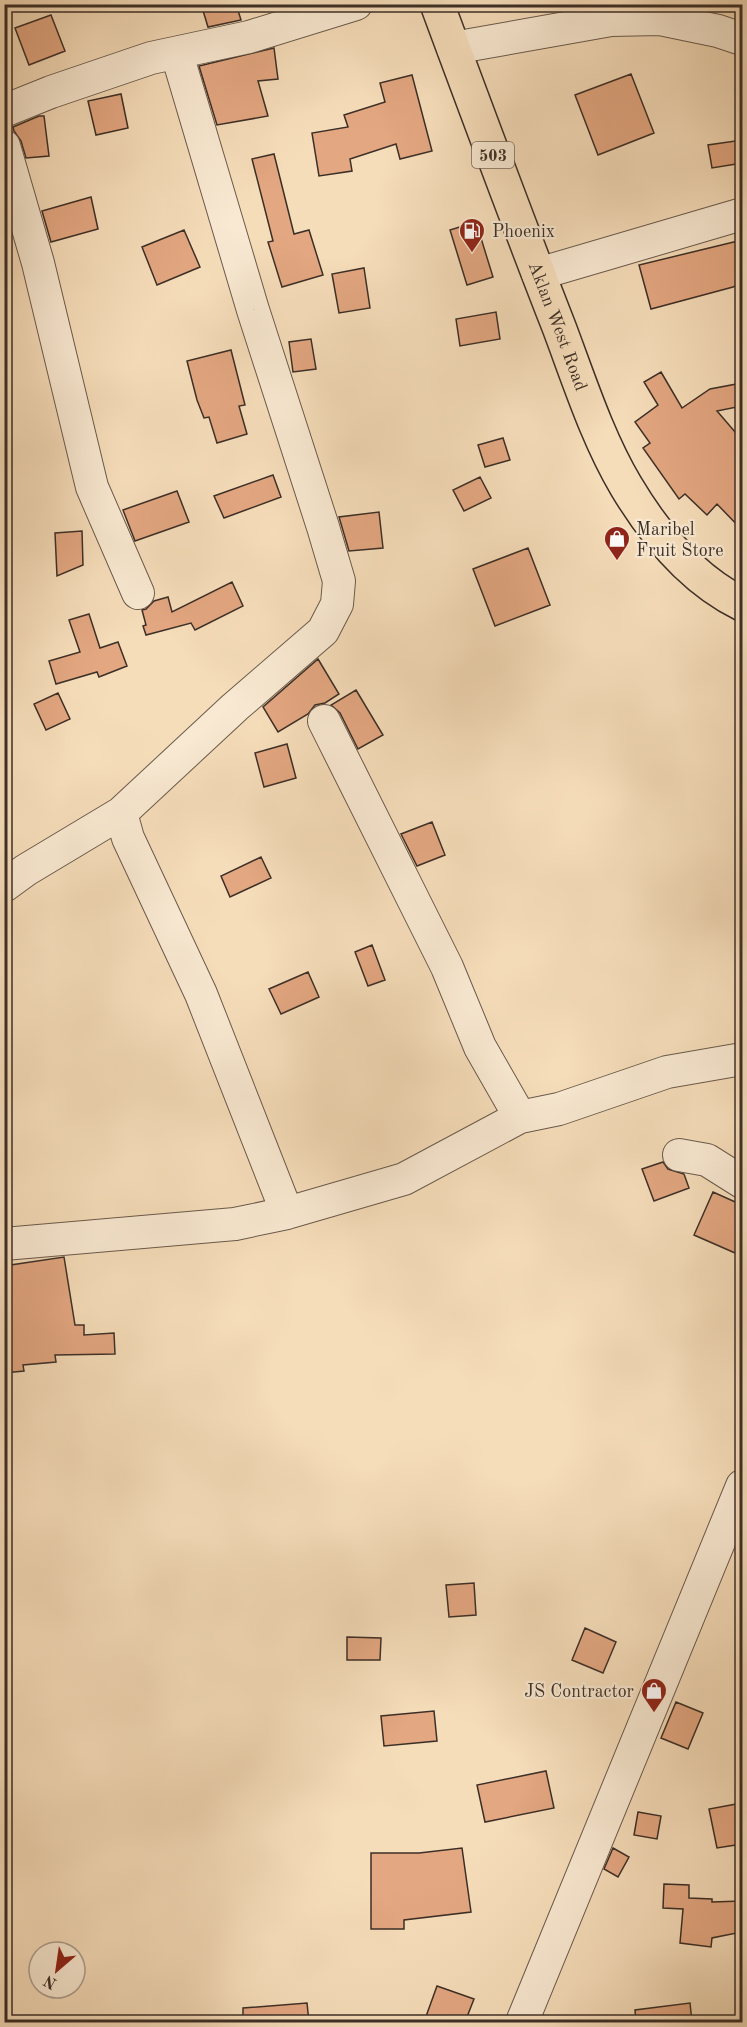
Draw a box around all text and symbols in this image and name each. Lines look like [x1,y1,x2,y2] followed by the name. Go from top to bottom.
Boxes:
[472,142,514,168] road number: 503
[457,216,487,254] fuel station icon: Phoenix
[492,223,555,241] place label: Phoenix
[524,259,590,393] street label: Aklan West Road
[636,521,723,560] place label: Maribel Fruit Store
[602,524,632,562] shop icon: Maribel Fruit Store
[639,1676,669,1714] shop icon: JS Contractor
[524,1683,635,1701] place label: JS Contractor
[27,1940,87,2000] north arrow
[41,1971,60,1991] text: N

